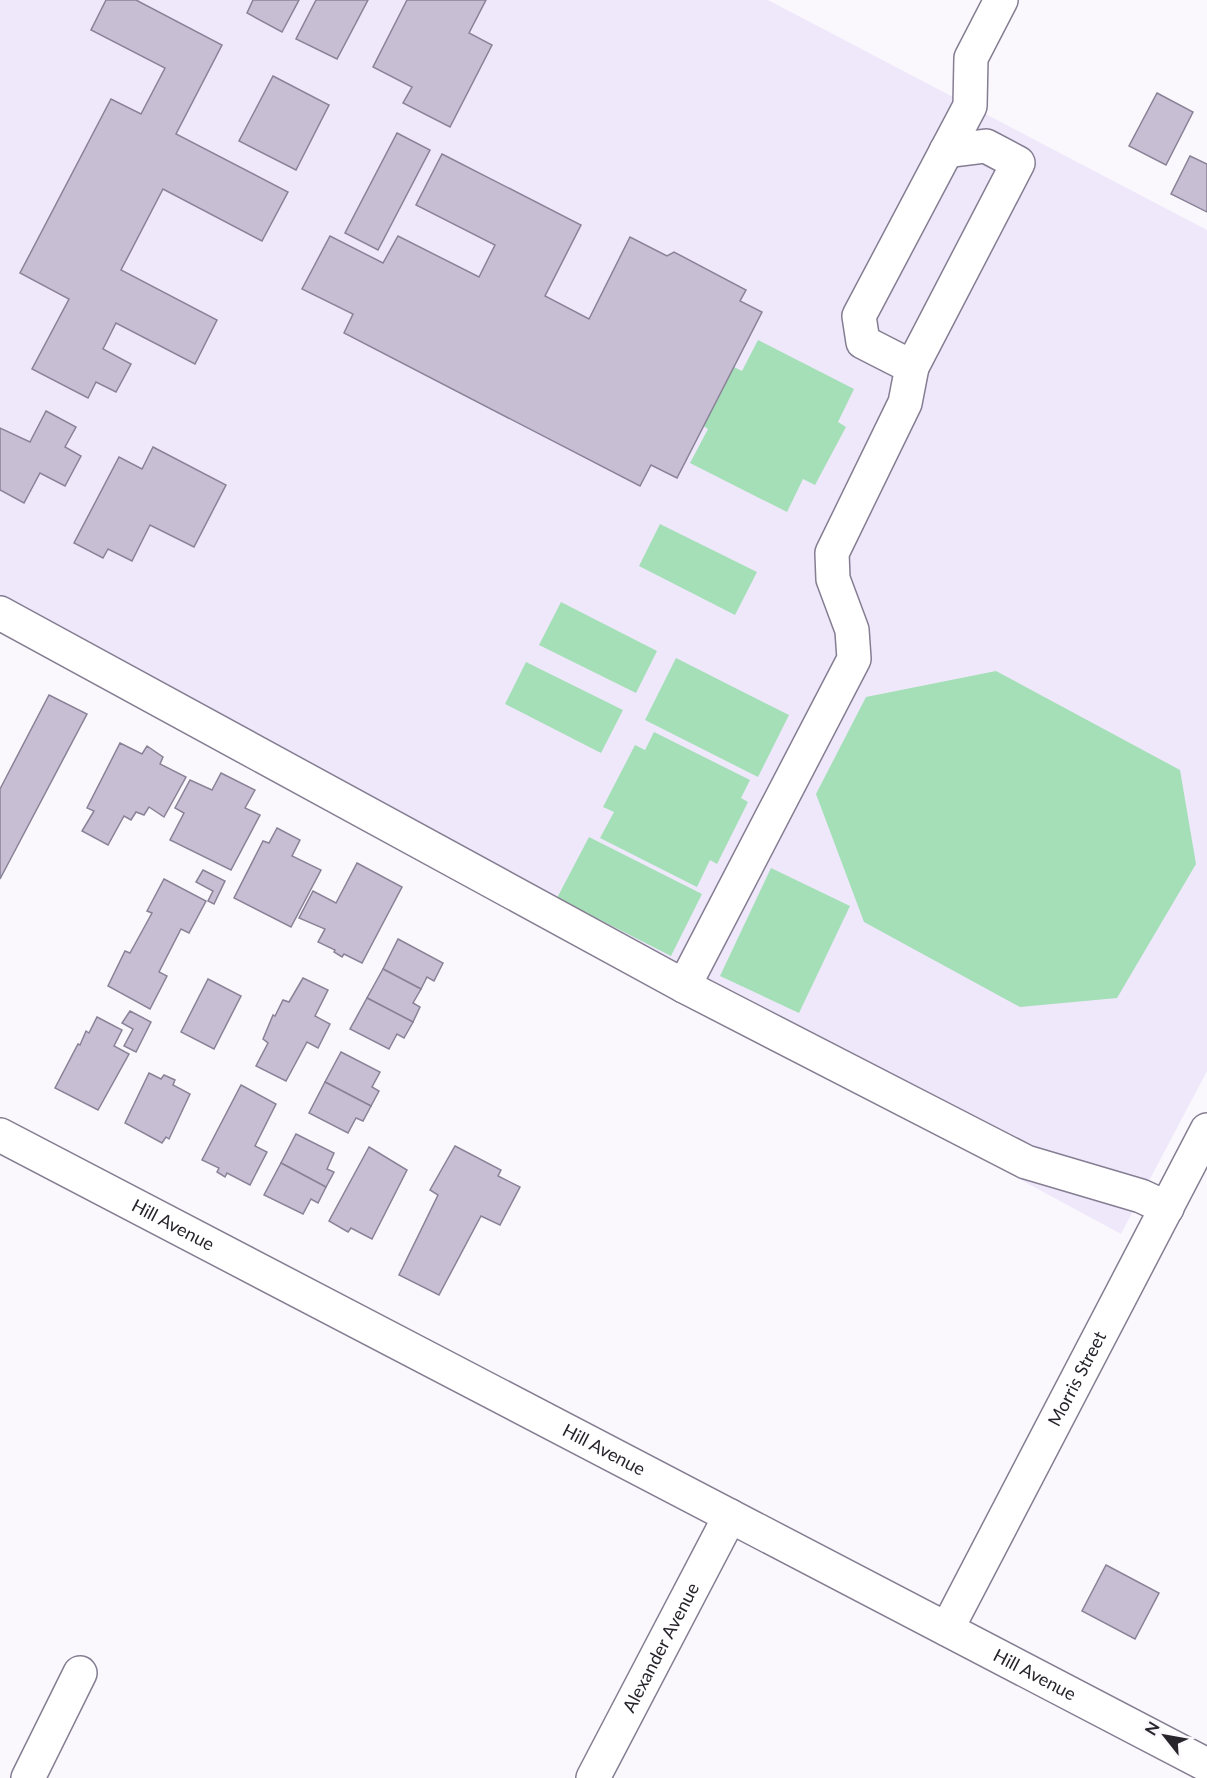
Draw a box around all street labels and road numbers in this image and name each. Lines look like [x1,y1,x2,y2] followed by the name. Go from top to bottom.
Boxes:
[128,1194,218,1255] street label: Hill Avenue
[1043,1327,1110,1430] street label: Morris Street
[559,1419,649,1480] street label: Hill Avenue
[617,1579,703,1716] street label: Alexander Avenue
[990,1644,1080,1705] street label: Hill Avenue

